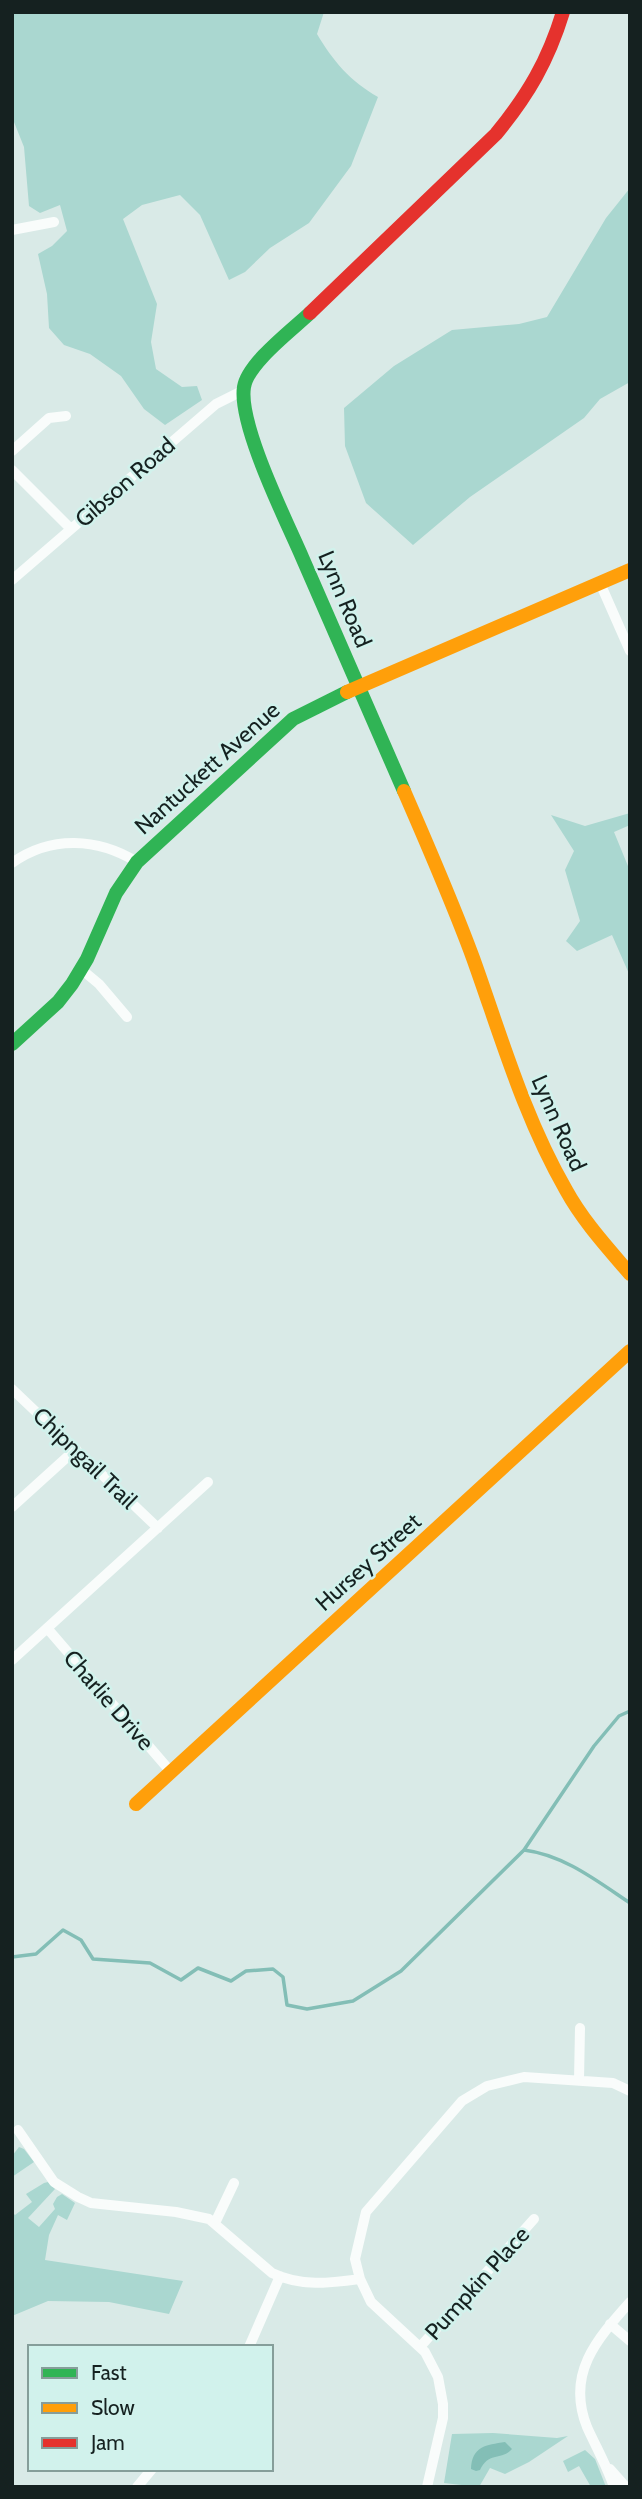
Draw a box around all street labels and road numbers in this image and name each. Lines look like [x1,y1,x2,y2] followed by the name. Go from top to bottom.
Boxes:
[69,431,181,533] street label: Gibson Road
[312,546,378,652] street label: Lynn Road
[129,696,285,840] street label: Nantuckett Avenue
[525,1071,593,1175] street label: Lynn Road
[27,1401,143,1515] street label: Chipngail Trail
[309,1507,427,1617] street label: Hursey Street
[58,1644,160,1756] street label: Charlie Drive
[419,2220,535,2345] street label: Pumpkin Place

